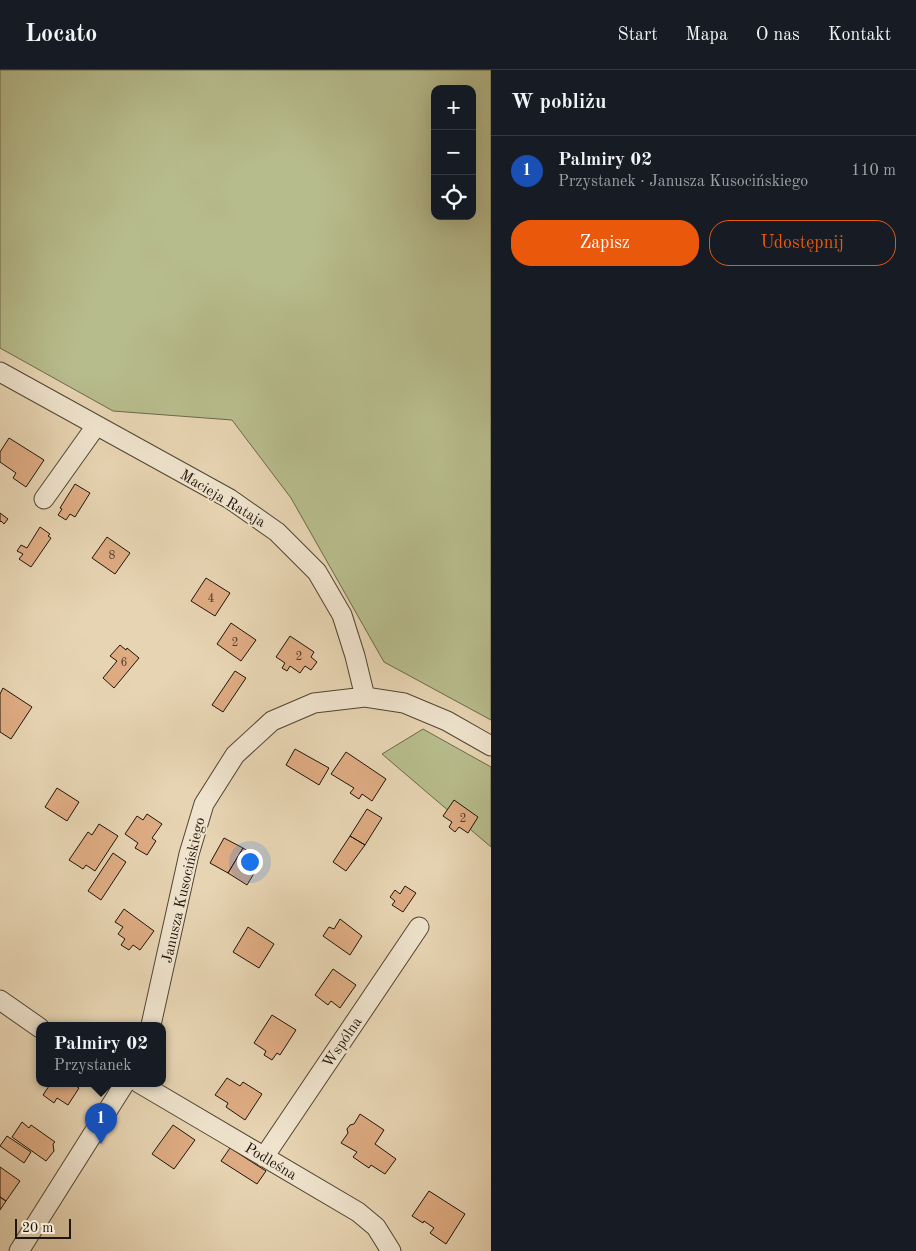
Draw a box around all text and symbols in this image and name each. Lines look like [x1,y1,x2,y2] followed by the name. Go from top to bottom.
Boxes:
[25,23,97,47] text: Locato
[618,26,658,44] text: Start
[686,26,728,44] text: Mapa
[756,26,800,44] text: O nas
[828,26,891,44] text: Kontakt
[431,85,476,220] map controls
[431,85,476,130] button: +
[511,92,606,113] text: W pobliżu
[431,130,476,175] button: −
[558,151,652,170] text: Palmiry 02
[522,163,532,179] text: 1
[851,163,896,179] text: 110 m
[558,174,808,190] text: Przystanek · Janusza Kusocińskiego
[431,175,476,220] button: locate
[511,220,699,266] button: Zapisz
[709,220,896,266] button: Udostępnij
[177,468,268,531] street label: Macieja Rataja
[109,550,116,562] house number: 8
[208,593,215,605] house number: 4
[232,637,238,649] house number: 2
[296,651,302,663] house number: 2
[121,657,128,669] house number: 6
[460,813,466,825] house number: 2
[160,816,209,965] street label: Janusza Kusocińskiego
[237,849,263,875] your location
[321,1014,366,1071] street label: Wspólna
[36,1022,166,1087] popup
[54,1035,148,1054] text: Palmiry 02
[54,1058,132,1074] text: Przystanek
[85,1103,117,1144] pin: 1
[242,1141,299,1184] street label: Podleśna
[15,1216,71,1239] scale bar
[22,1221,53,1235] text: 20 m

